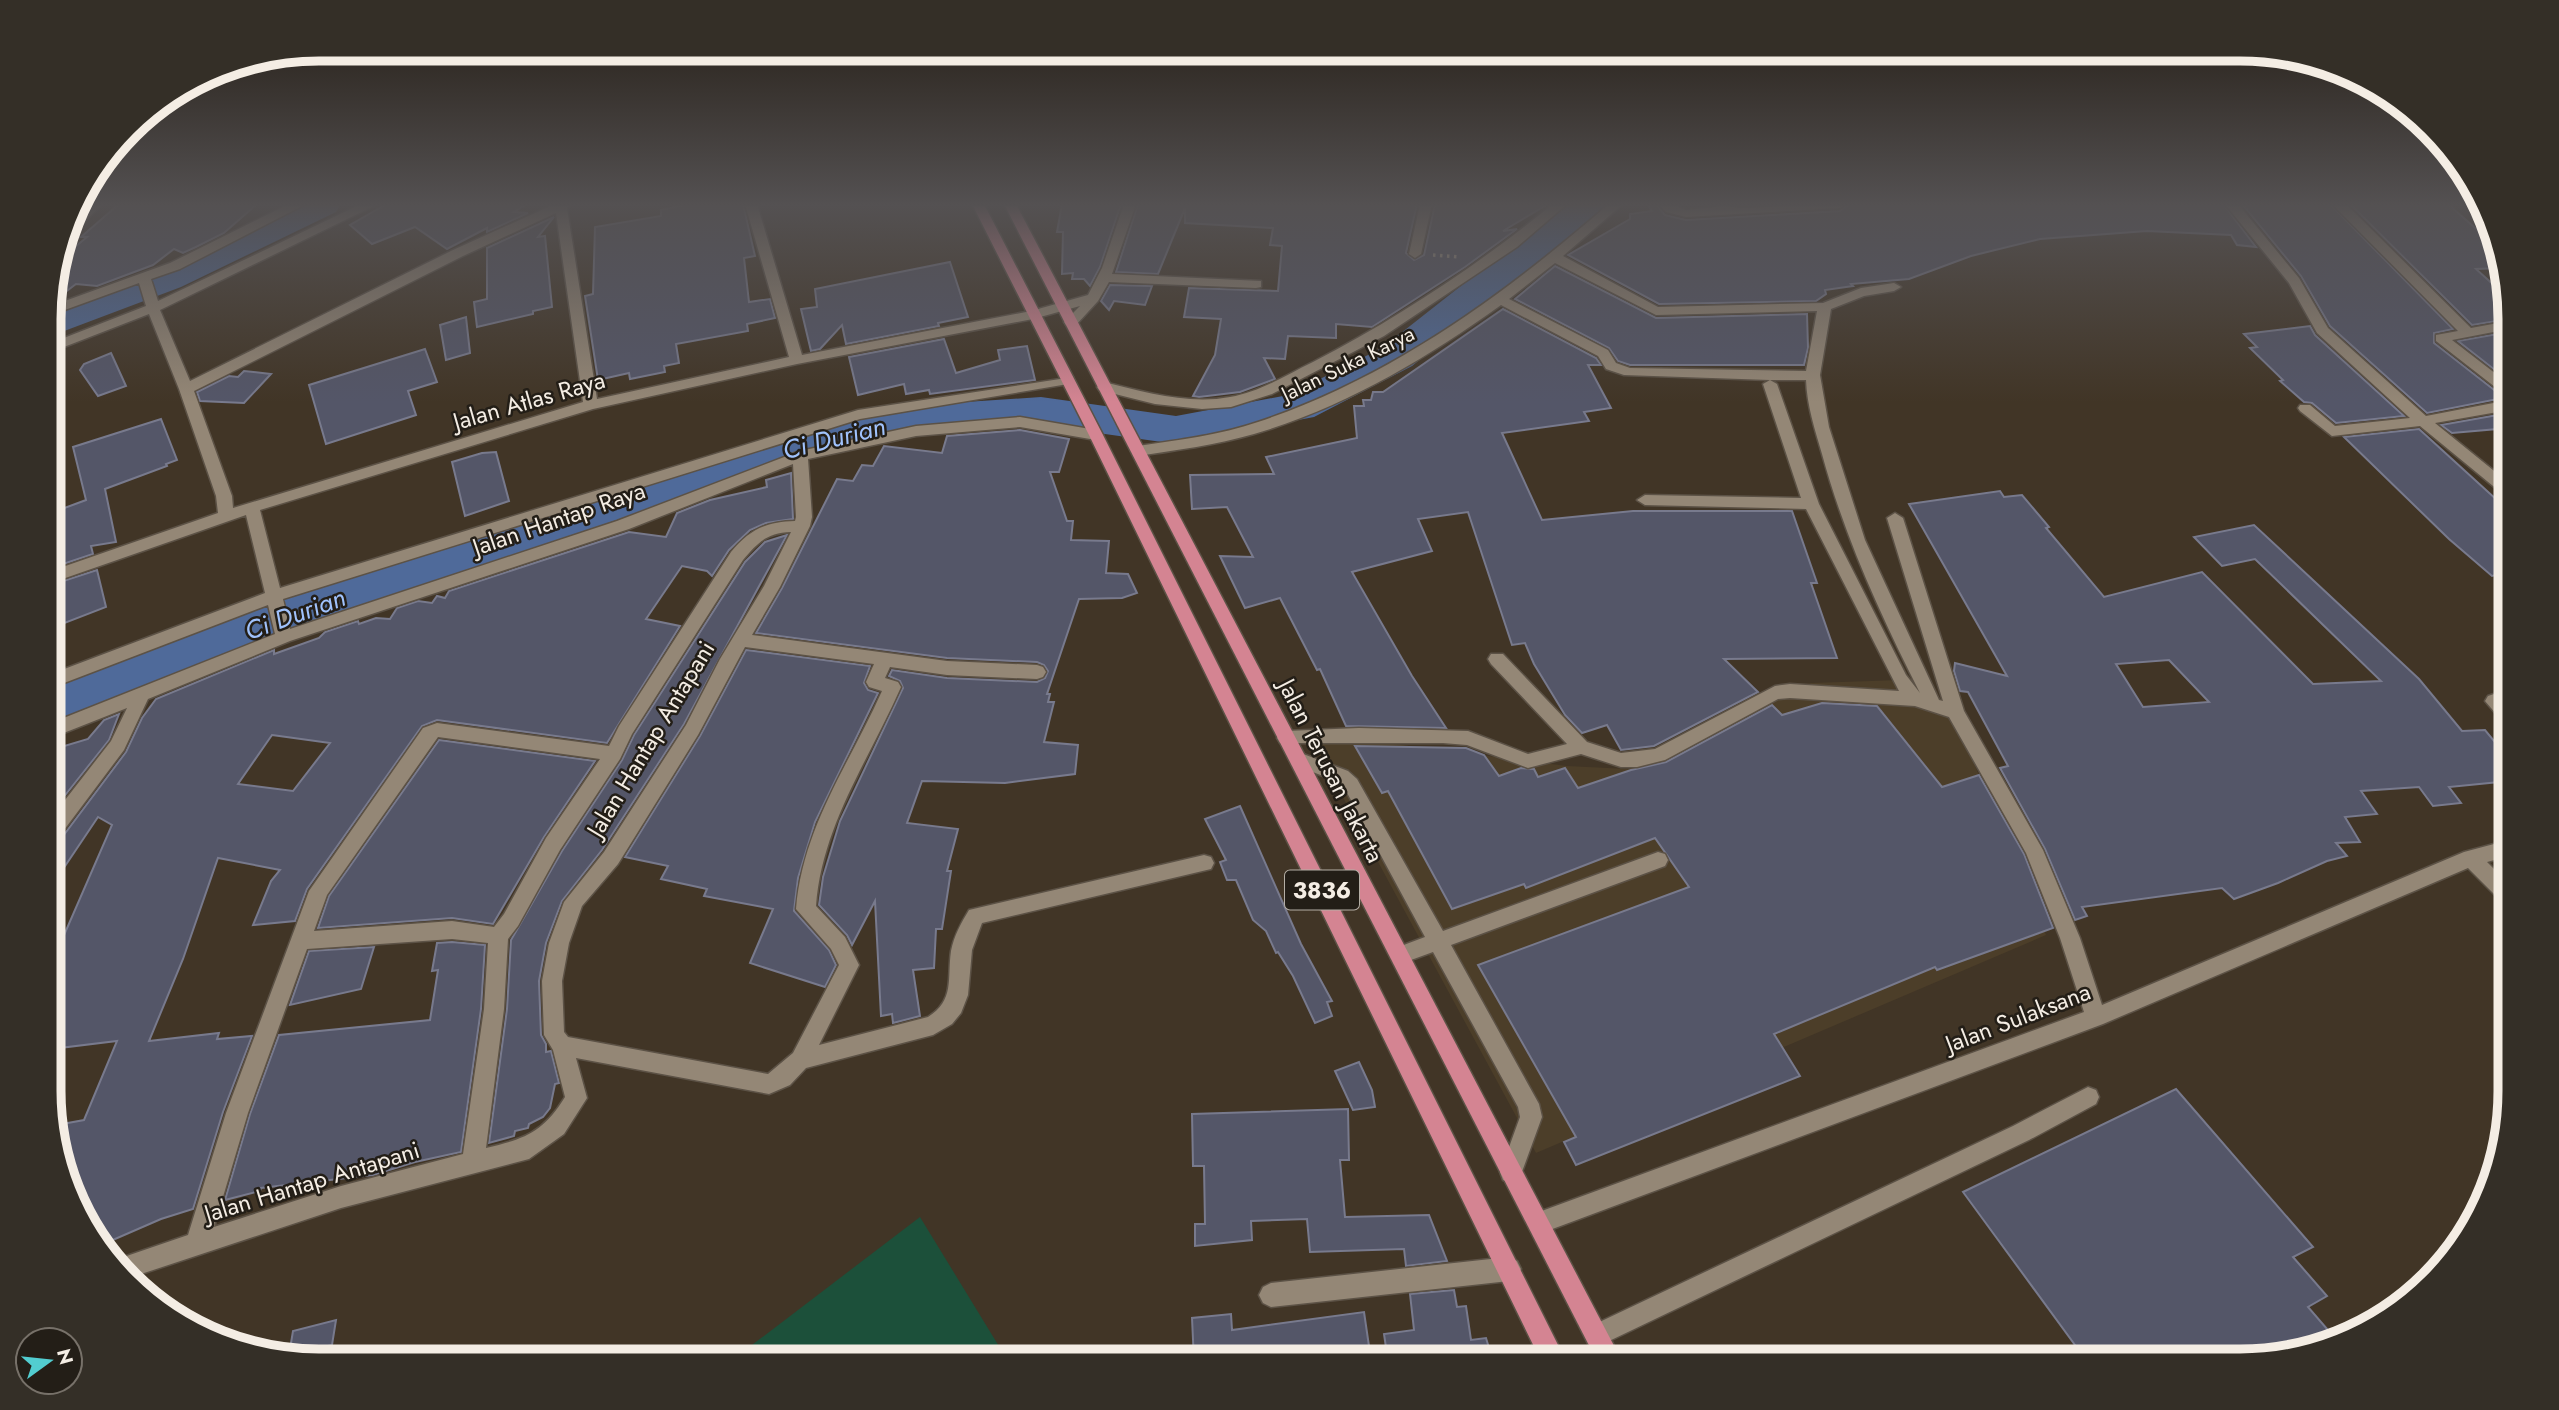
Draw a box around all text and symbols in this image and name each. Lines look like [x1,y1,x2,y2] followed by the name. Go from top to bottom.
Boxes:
[1274,319,1420,411] street label: Jalan Suka Karya
[446,362,609,440] street label: Jalan Atlas Raya
[779,407,889,469] water label: Ci Durian
[465,473,650,565] street label: Jalan Hantap Raya
[239,578,351,650] water label: Ci Durian
[576,634,723,846] street label: Jalan Hantap Antapani
[1269,670,1393,869] street label: Jalan Terusan Jakarta
[1285,870,1359,909] road number: 3836
[1937,974,2095,1062] street label: Jalan Sulaksana
[197,1132,424,1232] street label: Jalan Hantap Antapani
[14,1326,84,1396] north arrow
[50,1346,80,1368] text: N

